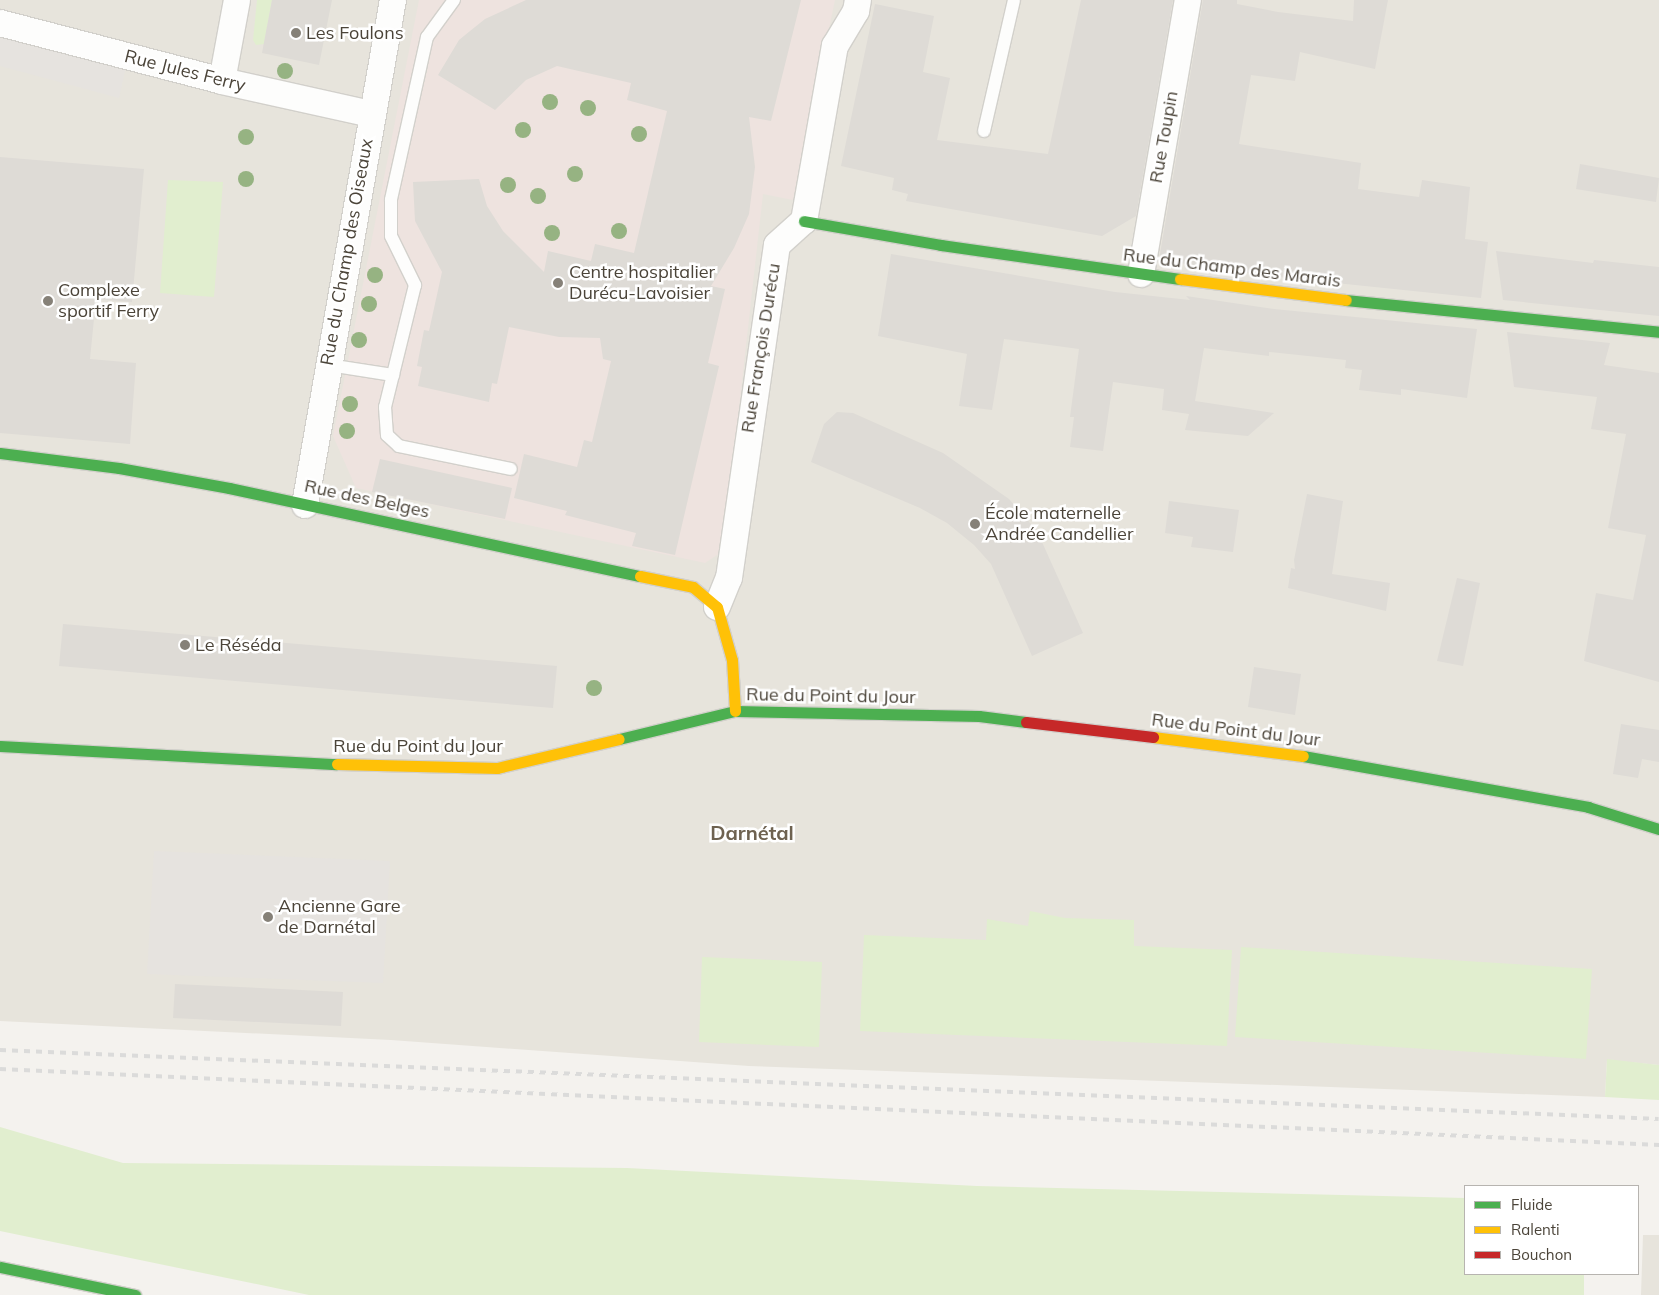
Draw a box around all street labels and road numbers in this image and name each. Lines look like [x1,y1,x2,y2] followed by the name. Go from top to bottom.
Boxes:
[122,46,248,96] street label: Rue Jules Ferry
[1145,89,1183,185] street label: Rue Toupin
[316,137,378,367] street label: Rue du Champ des Oiseaux
[1122,244,1342,292] street label: Rue du Champ des Marais
[737,262,785,434] street label: Rue François Durécu
[302,475,432,523] street label: Rue des Belges
[746,684,916,708] street label: Rue du Point du Jour
[1150,709,1322,751] street label: Rue du Point du Jour
[333,735,503,757] street label: Rue du Point du Jour

